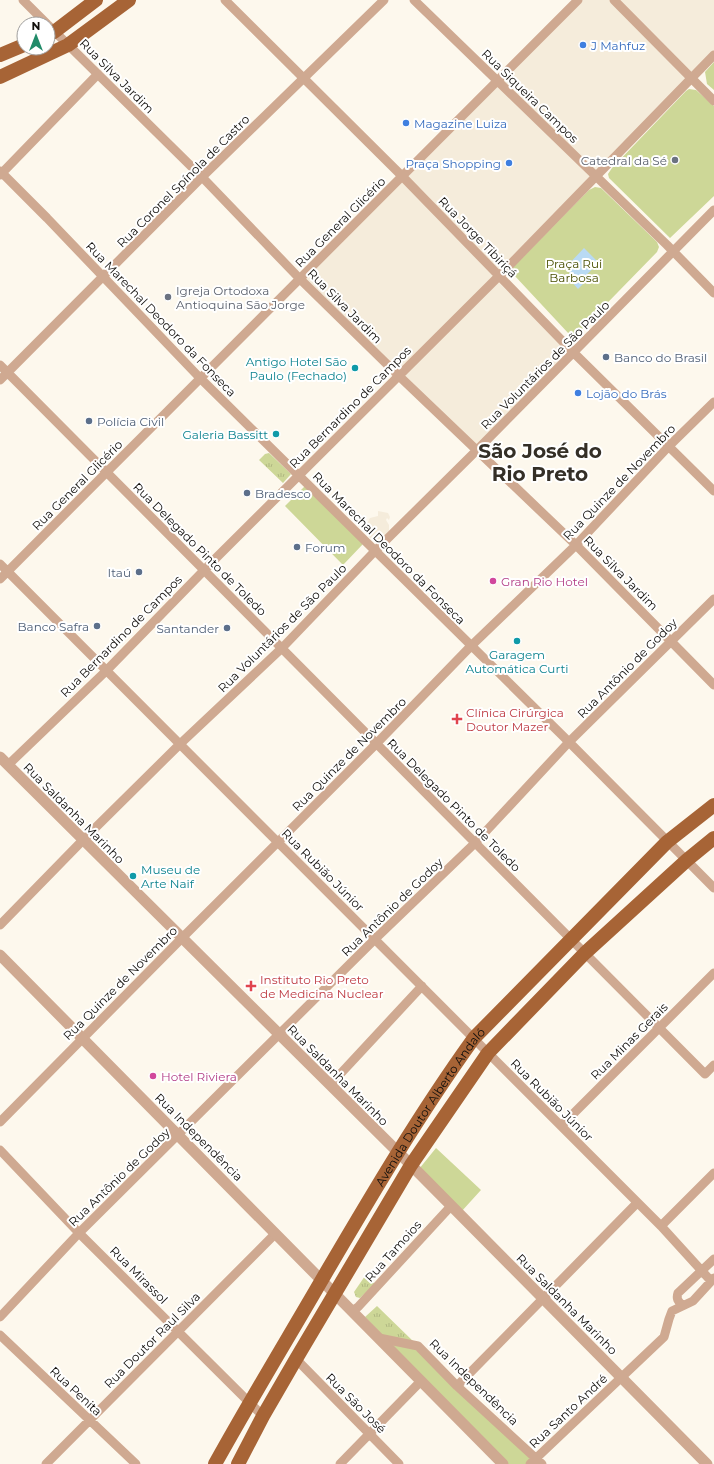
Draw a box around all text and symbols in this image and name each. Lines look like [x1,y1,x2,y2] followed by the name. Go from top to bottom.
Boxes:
[16,16,56,56] north arrow
[32,19,40,33] text: N
[77,36,157,116] street label: Rua Silva Jardim
[590,38,645,53] place label: J Mahfuz
[578,40,588,50] marker: J Mahfuz
[479,46,582,146] street label: Rua Siqueira Campos
[114,112,252,250] street label: Rua Coronel Spínola de Castro
[414,116,507,131] place label: Magazine Luiza
[401,118,411,128] marker: Magazine Luiza
[581,153,667,168] place label: Catedral da Sé
[670,155,680,165] marker: Catedral da Sé
[405,156,501,171] place label: Praça Shopping
[504,158,514,168] marker: Praça Shopping
[292,174,388,270] street label: Rua General Glicério
[435,193,521,281] street label: Rua Jorge Tibiriçá
[83,238,239,400] street label: Rua Marechal Deodoro da Fonseca
[546,256,602,285] park label: Praça Rui Barbosa
[305,266,385,346] street label: Rua Silva Jardim
[176,283,305,312] place label: Igreja Ortodoxa Antioquina São Jorge
[163,292,173,302] marker: Igreja Ortodoxa Antioquina São Jorge
[478,298,612,432] street label: Rua Voluntários de São Paulo
[286,343,414,471] street label: Rua Bernardino de Campos
[614,350,707,365] place label: Banco do Brasil
[601,352,611,362] marker: Banco do Brasil
[246,354,347,383] place label: Antigo Hotel São Paulo (Fechado)
[350,363,360,373] marker: Antigo Hotel São Paulo (Fechado)
[586,386,667,401] place label: Lojão do Brás
[573,388,583,398] marker: Lojão do Brás
[97,414,164,429] place label: Polícia Civil
[84,416,94,426] marker: Polícia Civil
[560,421,678,543] street label: Rua Quinze de Novembro
[182,427,268,442] place label: Galeria Bassitt
[271,429,281,439] marker: Galeria Bassitt
[29,437,125,533] street label: Rua General Glicério
[478,439,602,486] district label: São José do Rio Preto
[310,469,468,627] street label: Rua Marechal Deodoro da Fonseca
[130,479,270,619] street label: Rua Delegado Pinto de Toledo
[255,486,311,501] place label: Bradesco
[242,488,252,498] marker: Bradesco
[581,533,661,613] street label: Rua Silva Jardim
[305,540,346,555] place label: Forum
[292,542,302,552] marker: Forum
[215,561,349,695] street label: Rua Voluntários de São Paulo
[108,565,131,580] place label: Itaú
[134,567,144,577] marker: Itaú
[57,572,185,700] street label: Rua Bernardino de Campos
[501,574,588,589] place label: Gran Rio Hotel
[488,576,498,586] marker: Gran Rio Hotel
[574,615,680,721] street label: Rua Antônio de Godoy
[18,619,89,634] place label: Banco Safra
[92,621,102,631] marker: Banco Safra
[156,621,219,636] place label: Santander
[222,623,232,633] marker: Santander
[512,636,522,646] marker: Garagem Automática Curti
[465,647,569,676] place label: Garagem Automática Curti
[289,694,409,814] street label: Rua Quinze de Novembro
[466,705,564,734] place label: Clínica Cirúrgica Doutor Mazer
[451,713,463,725] marker: Clínica Cirúrgica Doutor Mazer
[384,735,524,875] street label: Rua Delegado Pinto de Toledo
[20,759,128,867] street label: Rua Saldanha Marinho
[279,826,368,915] street label: Rua Rubião Júnior
[338,854,446,959] street label: Rua Antônio de Godoy
[141,862,200,891] place label: Museu de Arte Naif
[128,871,138,881] marker: Museu de Arte Naif
[60,923,180,1043] street label: Rua Quinze de Novembro
[260,972,384,1001] place label: Instituto Rio Preto de Medicina Nuclear
[245,980,257,992] marker: Instituto Rio Preto de Medicina Nuclear
[587,999,671,1083] street label: Rua Minas Gerais
[284,1021,392,1129] street label: Rua Saldanha Marinho
[372,1024,488,1189] street label: Avenida Doutor Alberto Andaló
[508,1056,597,1145] street label: Rua Rubião Júnior
[161,1069,237,1084] place label: Hotel Riviera
[148,1071,158,1081] marker: Hotel Riviera
[152,1090,246,1184] street label: Rua Independência
[65,1124,173,1229] street label: Rua Antônio de Godoy
[362,1217,425,1285] street label: Rua Tamoios
[107,1243,171,1307] street label: Rua Mirassol
[513,1250,621,1358] street label: Rua Saldanha Marinho
[101,1289,203,1391] street label: Rua Doutor Raul Silva
[426,1336,522,1428] street label: Rua Independência
[47,1363,105,1419] street label: Rua Penita
[323,1370,389,1436] street label: Rua São José
[526,1371,610,1451] street label: Rua Santo André

